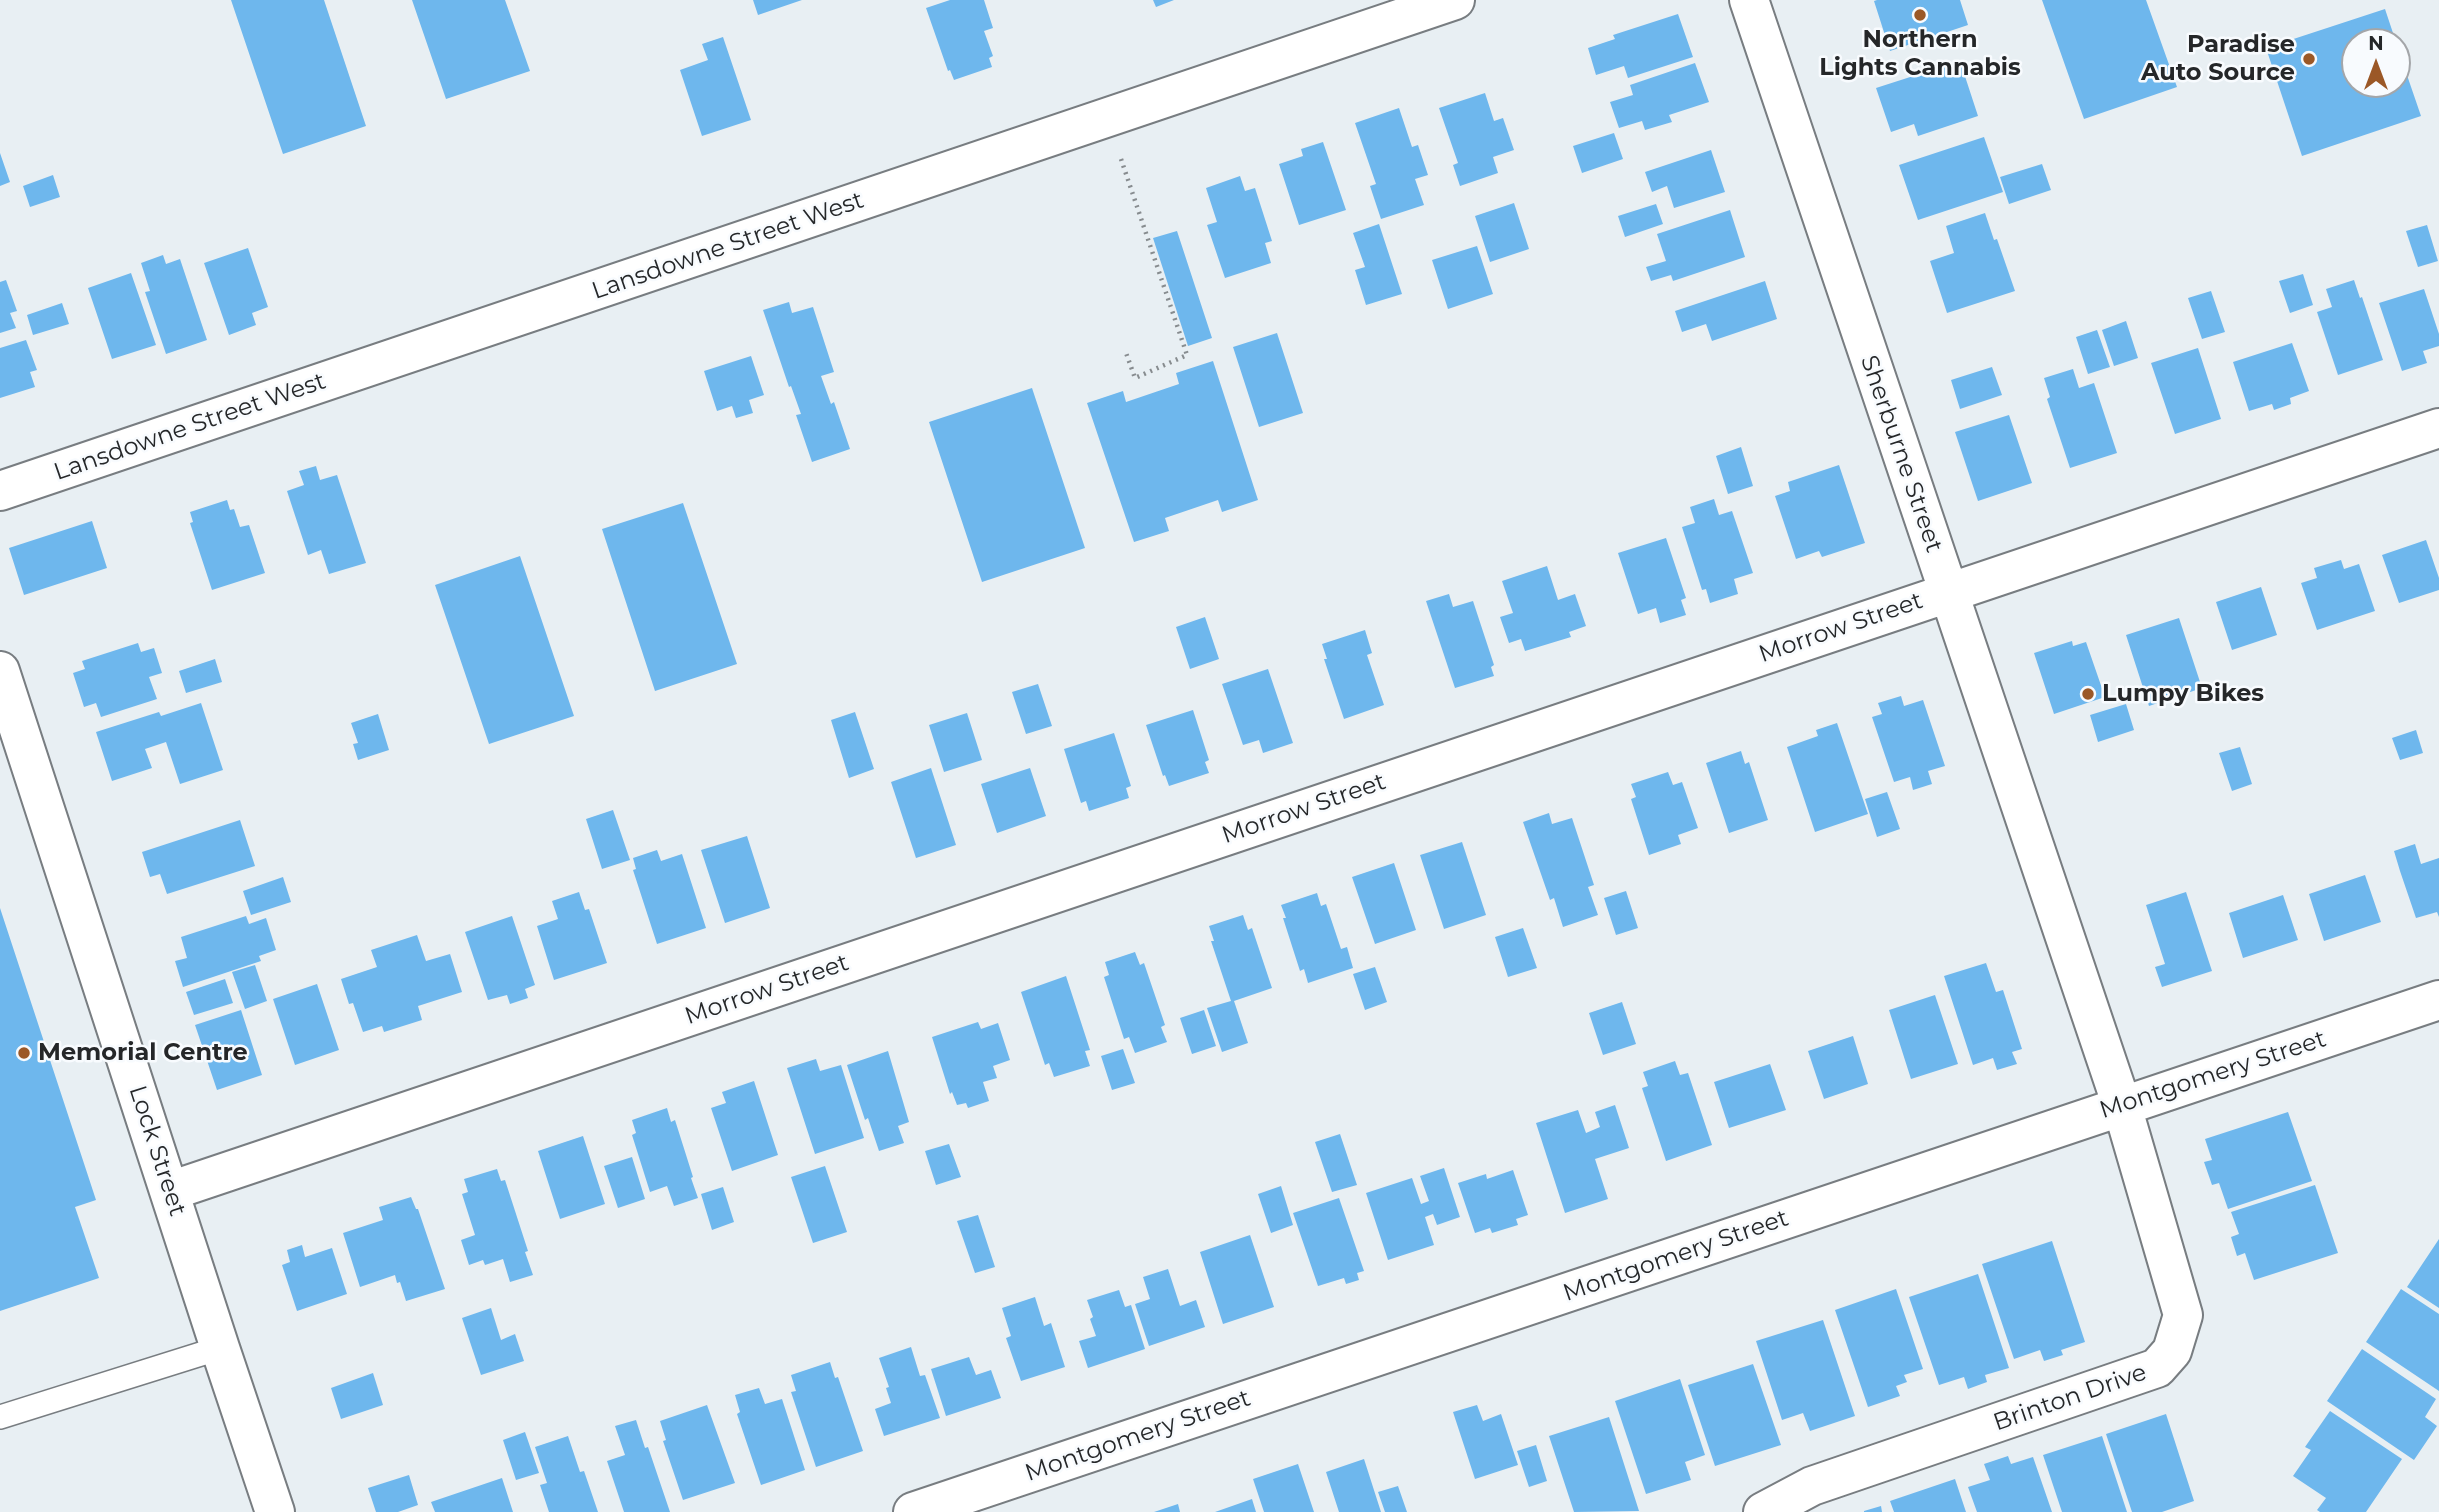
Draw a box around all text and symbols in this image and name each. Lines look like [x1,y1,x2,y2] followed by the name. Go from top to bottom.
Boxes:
[1912,7,1928,23] marker: Northern Lights Cannabis
[1819,26,2021,82] place label: Northern Lights Cannabis
[2341,28,2411,98] north arrow
[2141,31,2295,87] place label: Paradise Auto Source
[2368,32,2384,55] text: N
[2301,51,2317,67] marker: Paradise Auto Source
[588,186,868,306] street label: Lansdowne Street West
[1854,352,1948,556] street label: Sherburne Street
[50,367,330,487] street label: Lansdowne Street West
[1755,586,1927,670] street label: Morrow Street
[2102,680,2264,708] place label: Lumpy Bikes
[2080,686,2096,702] marker: Lumpy Bikes
[1218,767,1390,851] street label: Morrow Street
[681,948,853,1032] street label: Morrow Street
[2096,1025,2330,1125] street label: Montgomery Street
[38,1039,248,1067] place label: Memorial Centre
[16,1045,32,1061] marker: Memorial Centre
[122,1082,192,1220] street label: Lock Street
[1560,1204,1792,1308] street label: Montgomery Street
[1990,1358,2150,1438] street label: Brinton Drive
[1022,1384,1254,1488] street label: Montgomery Street

